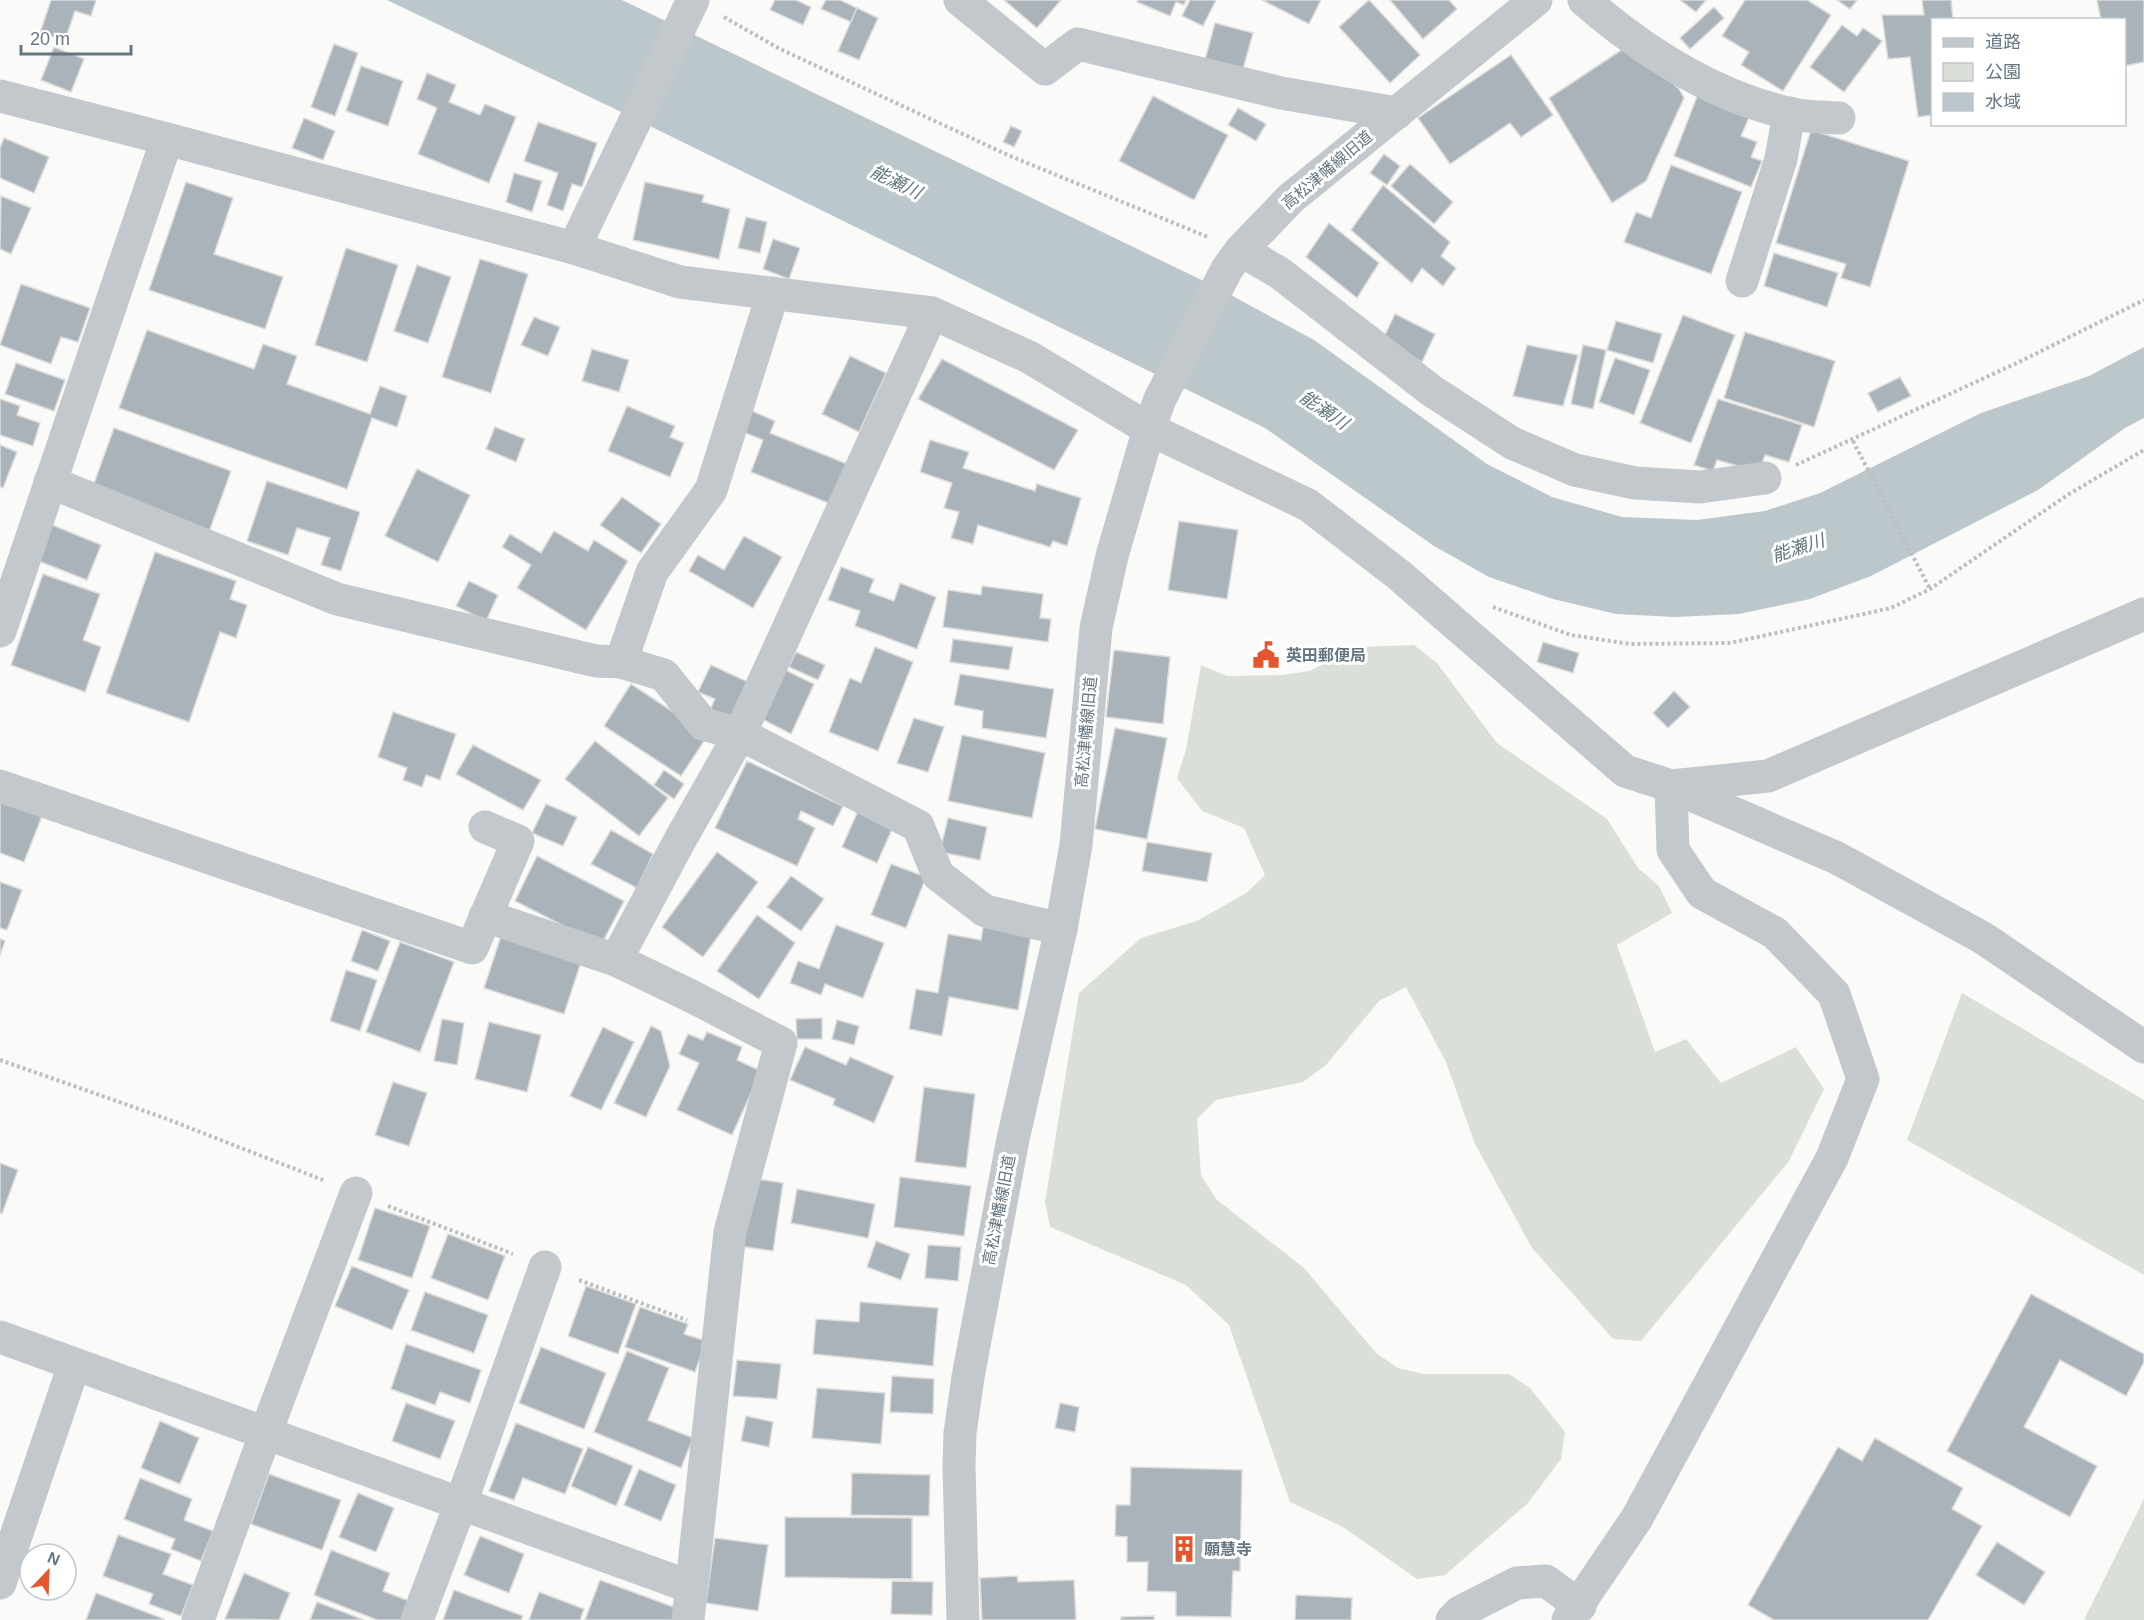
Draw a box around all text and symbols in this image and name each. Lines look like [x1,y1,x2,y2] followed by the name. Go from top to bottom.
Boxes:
[21,18,130,56] scale bar
[1931,18,2126,126] legend
[30,29,70,49] text: 20 m
[1985,32,2021,52] text: 道路
[1985,62,2021,82] text: 公園
[1985,92,2021,112] text: 水域
[1279,127,1375,213] street label: 高松津幡線旧道
[867,161,926,204] water label: 能瀬川
[1296,387,1354,435] water label: 能瀬川
[1769,530,1829,566] water label: 能瀬川
[1251,640,1281,670] public building icon: 英田郵便局
[1286,647,1366,664] place label: 英田郵便局
[1073,675,1099,789] street label: 高松津幡線旧道
[980,1153,1018,1267] street label: 高松津幡線旧道
[1169,1534,1199,1564] building icon: 願慧寺
[1204,1541,1252,1558] place label: 願慧寺
[18,1542,78,1602] north arrow
[45,1549,62,1569] text: N

